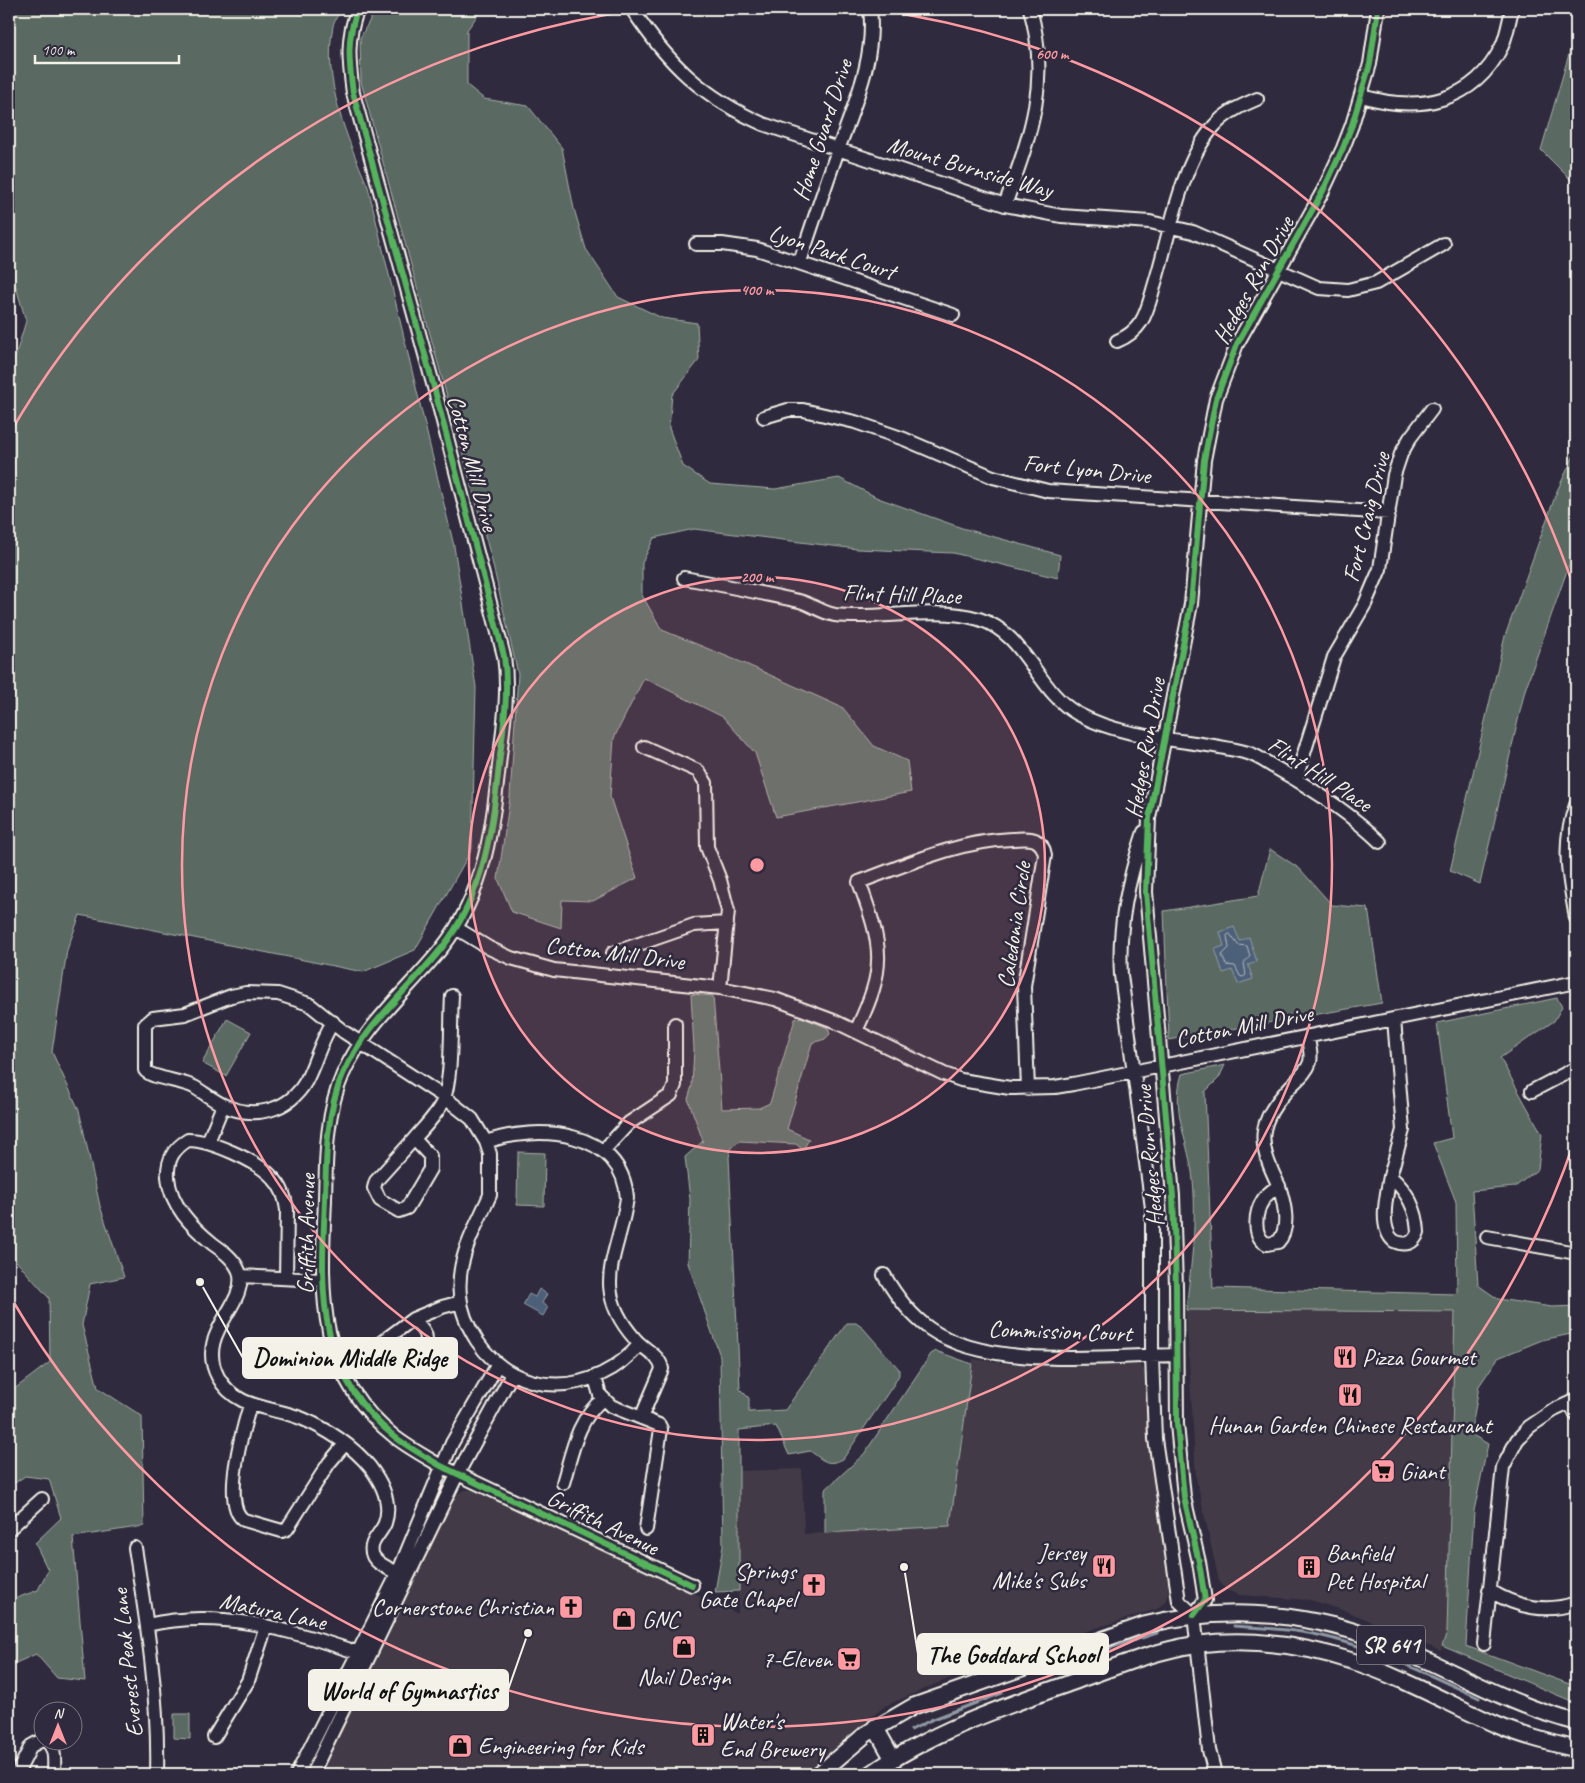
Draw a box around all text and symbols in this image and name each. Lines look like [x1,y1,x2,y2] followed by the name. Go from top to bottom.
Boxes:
[35,32,179,64] scale bar
[42,41,76,60] text: 100 m
[1036,45,1070,64] text: 600 m
[785,53,860,205] street label: Home Guard Drive
[884,129,1058,205] street label: Mount Burnside Way
[1206,209,1302,349] street label: Hedges Run Drive
[765,217,902,287] street label: Lyon Park Court
[741,281,775,300] text: 400 m
[440,392,506,536] street label: Cotton Mill Drive
[1022,447,1154,491] street label: Fort Lyon Drive
[1335,447,1397,585] street label: Fort Craig Drive
[741,568,775,587] text: 200 m
[843,577,964,611] street label: Flint Hill Place
[1118,673,1172,820] street label: Hedges Run Drive
[1262,729,1379,820] street label: Flint Hill Place
[748,856,766,874] centre of rings
[990,858,1038,990] street label: Caledonia Circle
[544,930,688,977] street label: Cotton Mill Drive
[1173,998,1317,1054] street label: Cotton Mill Drive
[1128,1082,1170,1228] street label: Hedges Run Drive
[290,1171,322,1294] street label: Griffith Avenue
[988,1314,1134,1349] street label: Commission Court
[243,1338,457,1378] callout: Dominion Middle Ridge
[253,1342,449,1374] text: Dominion Middle Ridge
[1362,1342,1478,1372] place label: Pizza Gourmet
[1332,1344,1358,1370] restaurant icon: Pizza Gourmet
[1337,1382,1363,1408] restaurant icon: Hunan Garden Chinese Restaurant
[1208,1410,1494,1440] place label: Hunan Garden Chinese Restaurant
[1400,1456,1447,1486] place label: Giant
[1370,1458,1396,1484] supermarket icon: Giant
[542,1482,666,1563] street label: Griffith Avenue
[992,1537,1088,1595] place label: Jersey Mike's Subs
[1326,1538,1428,1596] place label: Banfield Pet Hospital
[1091,1553,1117,1579] restaurant icon: Jersey Mike's Subs
[1296,1554,1322,1580] building icon: Banfield Pet Hospital
[699,1556,800,1614] place label: Springs Gate Chapel
[801,1572,827,1598] church icon: Springs Gate Chapel
[104,1585,150,1739] street label: Everest Peak Lane
[217,1585,331,1637] street label: Matura Lane
[372,1592,554,1622] place label: Cornerstone Christian
[558,1594,584,1620] church icon: Cornerstone Christian
[642,1604,681,1634] place label: GNC
[611,1606,637,1632] shop icon: GNC
[1357,1626,1425,1664] road number: SR 641
[671,1634,697,1660] shop icon: Nail Design
[918,1634,1108,1674] callout: The Goddard School
[927,1639,1103,1671] text: The Goddard School
[762,1644,833,1674] place label: 7-Eleven
[836,1646,862,1672] supermarket icon: 7-Eleven
[638,1662,732,1692] place label: Nail Design
[309,1670,508,1710] callout: World of Gymnastics
[321,1675,500,1707] text: World of Gymnastics
[32,1700,82,1750] north arrow
[54,1705,65,1722] text: N
[720,1706,827,1764] place label: Water's End Brewery
[690,1722,716,1748] building icon: Water's End Brewery
[478,1731,646,1761] place label: Engineering for Kids
[447,1733,473,1759] shop icon: Engineering for Kids

